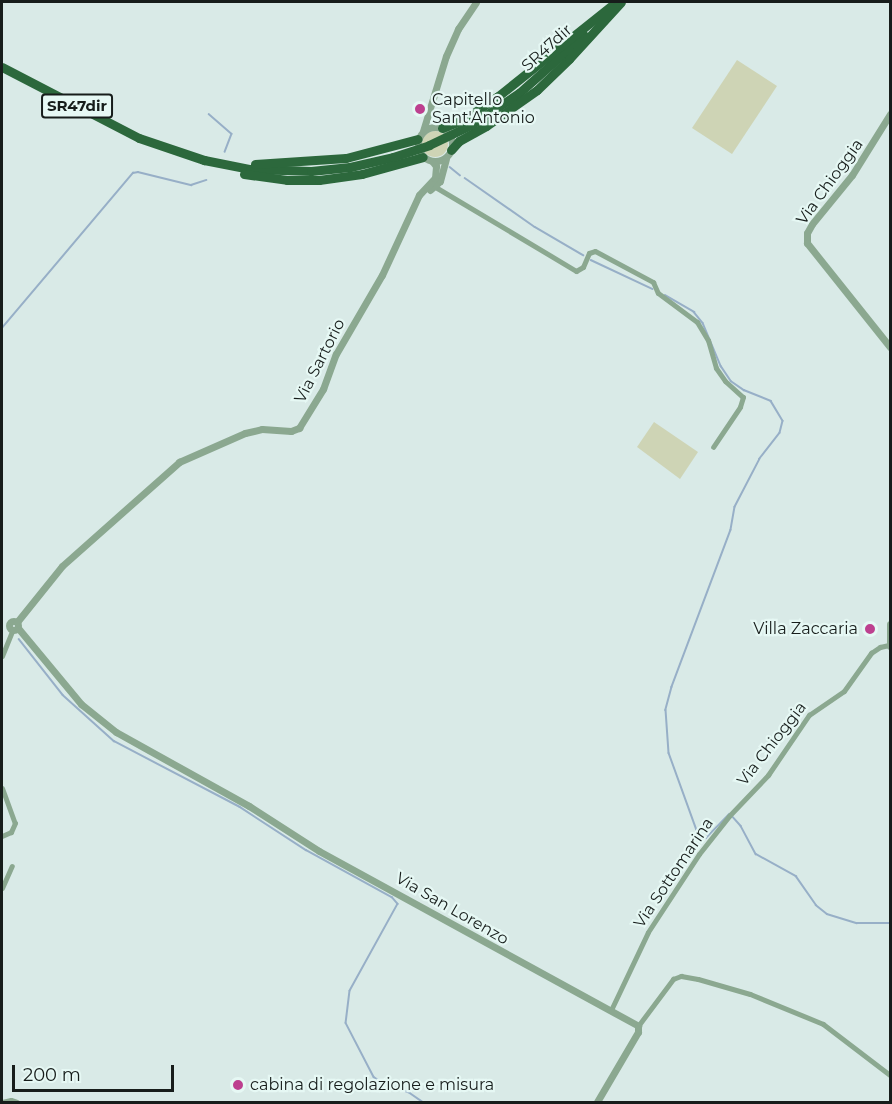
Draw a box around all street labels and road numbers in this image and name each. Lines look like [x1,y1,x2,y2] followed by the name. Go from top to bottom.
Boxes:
[518,20,576,76] street label: SR47dir
[41,94,113,118] road number: SR47dir
[793,136,867,228] street label: Via Chioggia
[291,316,349,406] street label: Via Sartorio
[733,698,811,790] street label: Via Chioggia
[630,814,718,932] street label: Via Sottomarina
[392,869,512,949] street label: Via San Lorenzo

